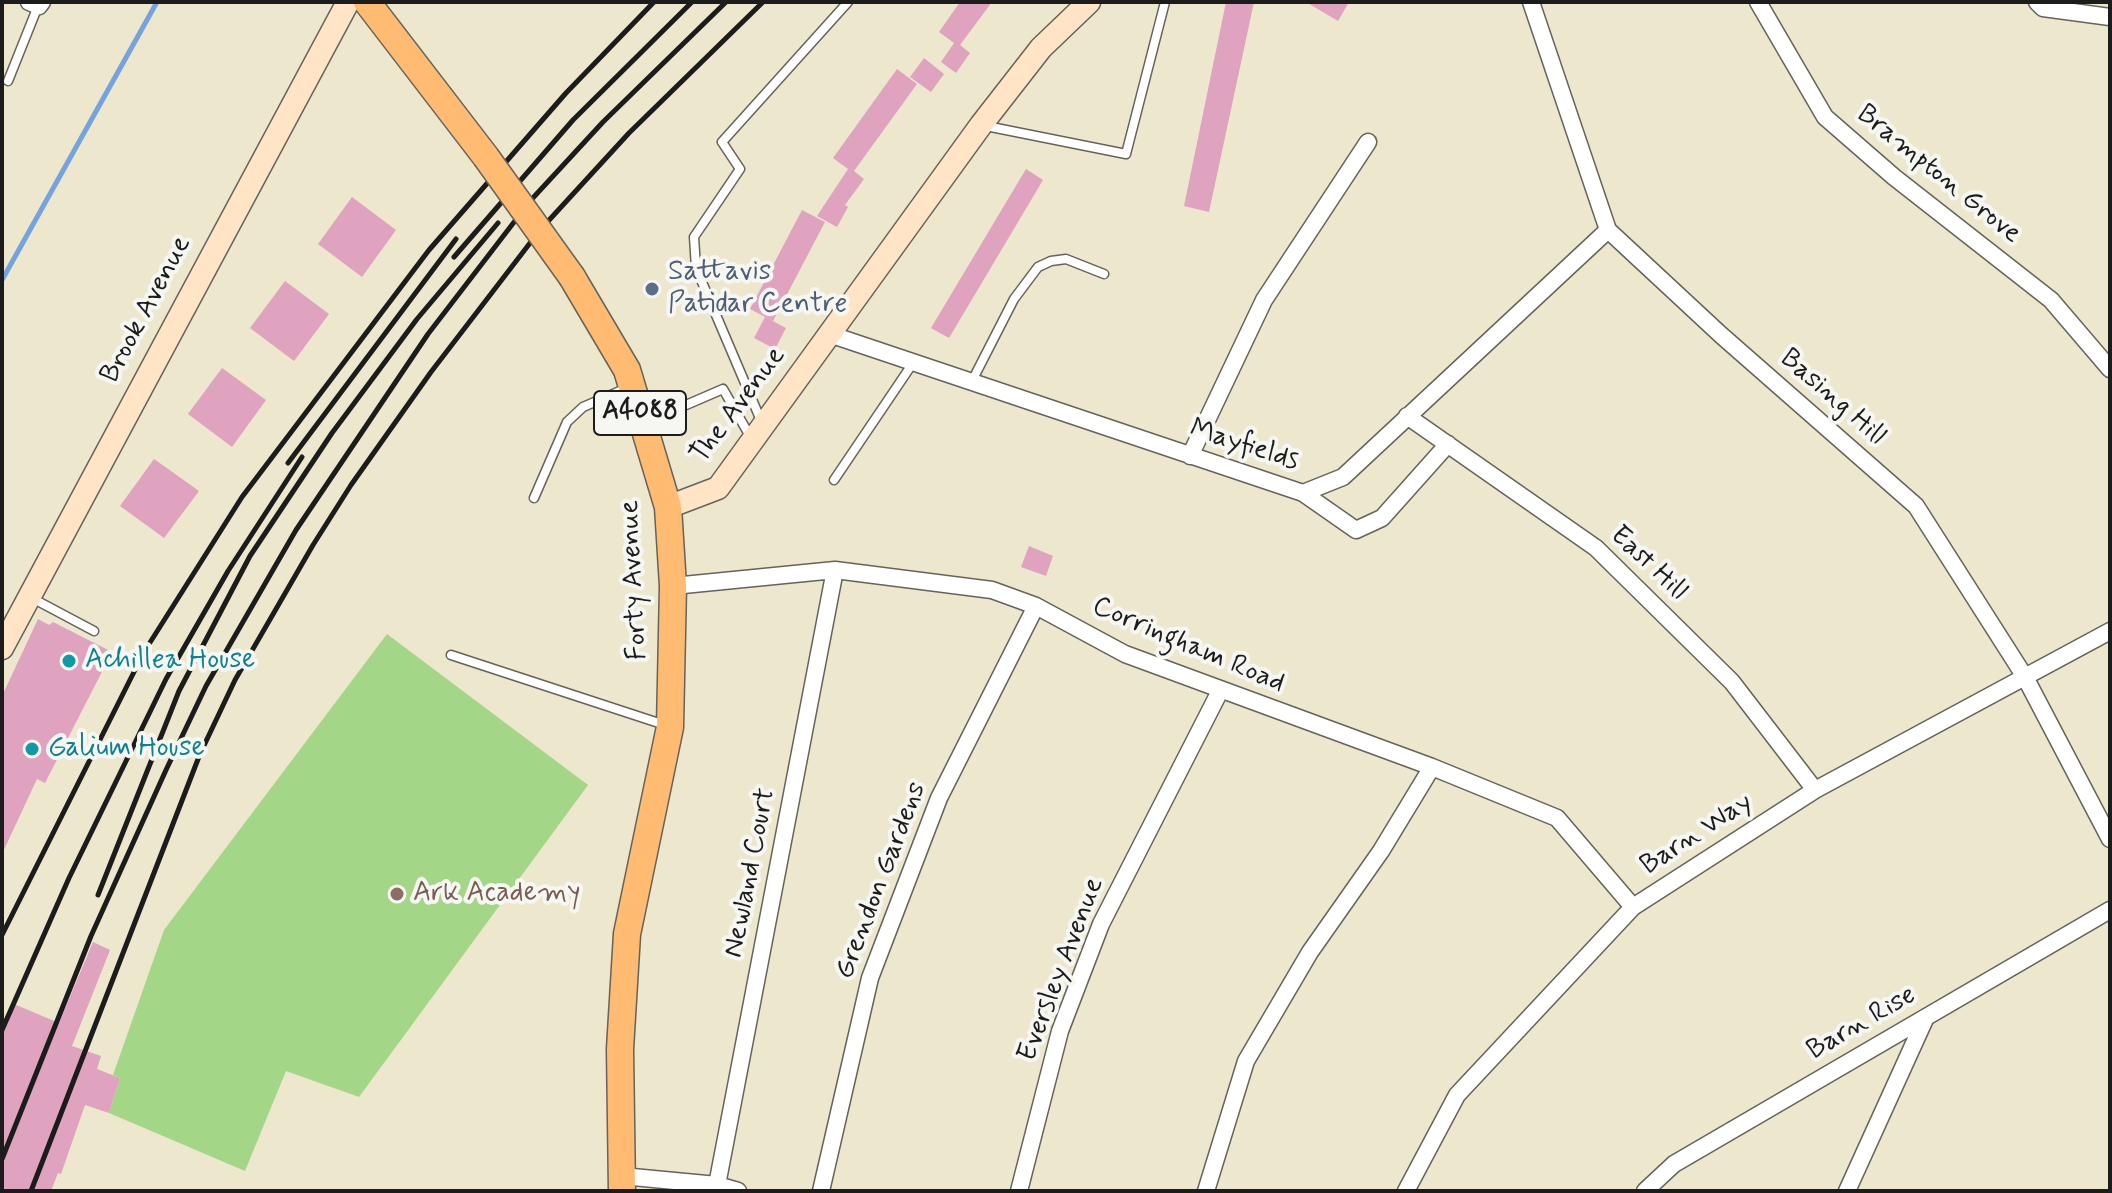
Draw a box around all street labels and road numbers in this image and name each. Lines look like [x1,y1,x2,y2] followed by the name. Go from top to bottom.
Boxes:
[1849,98,2027,252] street label: Brampton Grove
[94,231,200,389] street label: Brook Avenue
[684,341,794,471] street label: The Avenue
[1772,343,1892,453] street label: Basing Hill
[594,391,686,435] road number: A4088
[1185,413,1303,479] street label: Mayfields
[614,499,656,661] street label: Forty Avenue
[1602,520,1694,608] street label: East Hill
[1087,590,1289,702] street label: Corringham Road
[829,778,935,984] street label: Grendon Gardens
[718,785,784,961] street label: Newland Court
[1635,786,1759,884] street label: Barn Way
[1012,873,1112,1067] street label: Eversley Avenue
[1802,979,1922,1069] street label: Barn Rise

